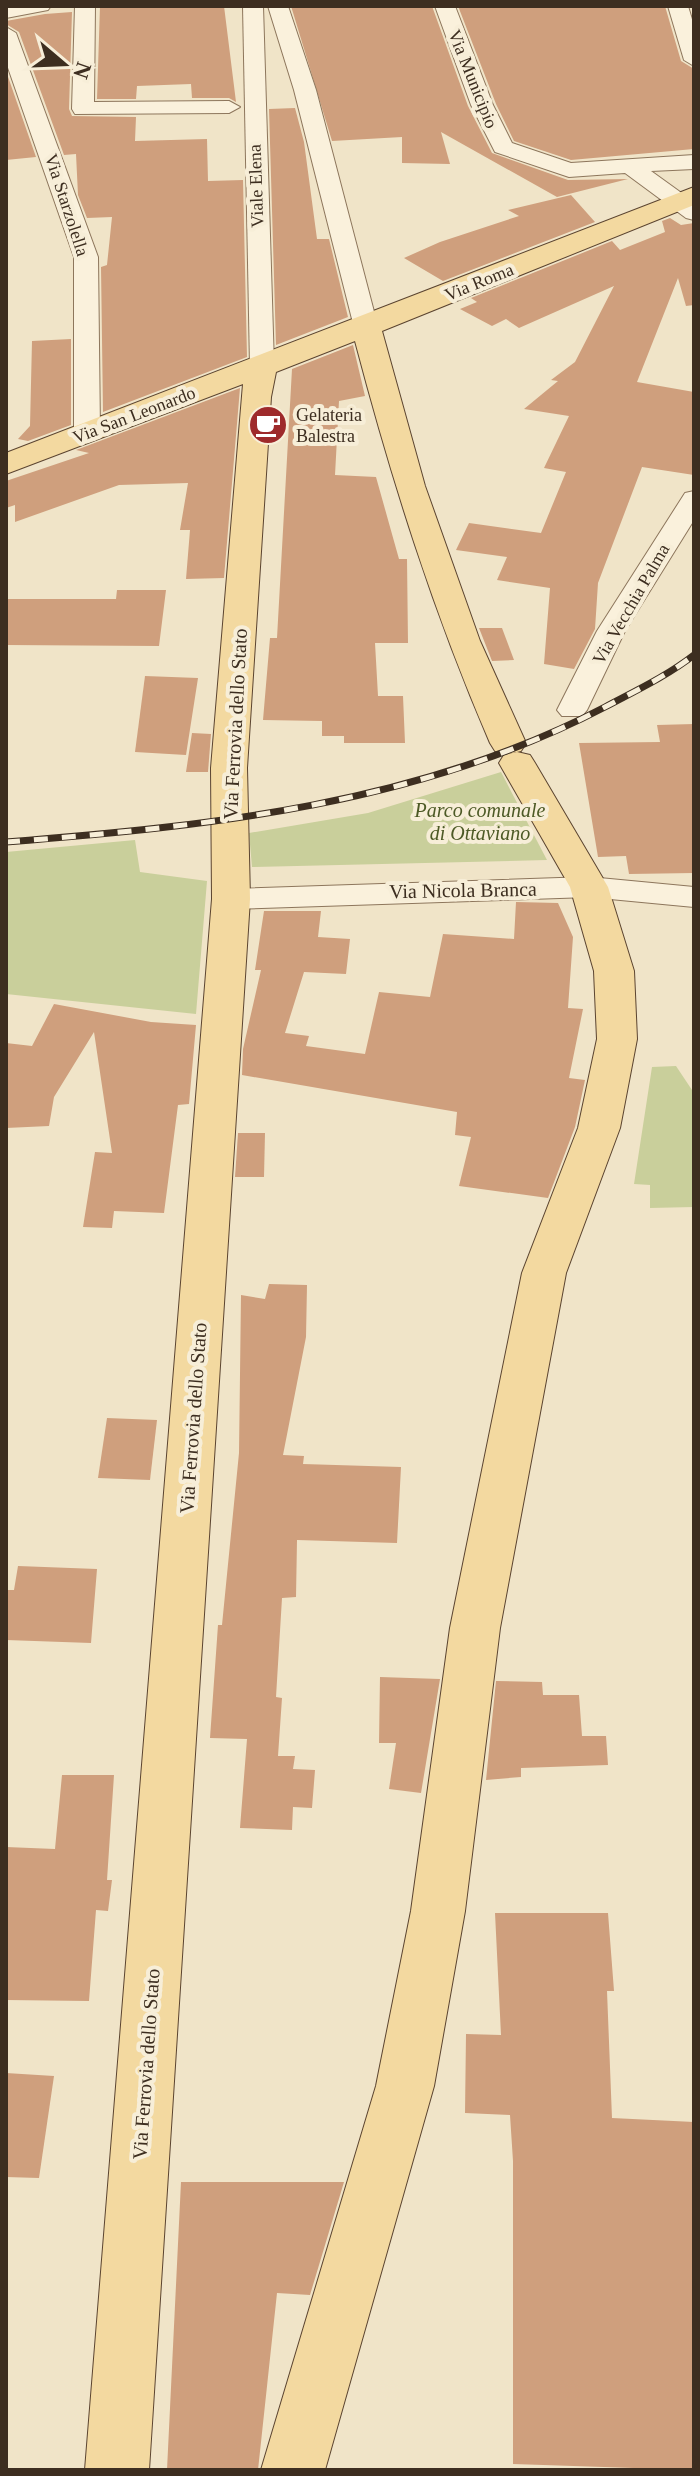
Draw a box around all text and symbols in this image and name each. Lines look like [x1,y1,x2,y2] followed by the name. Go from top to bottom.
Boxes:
[24,24,104,104] north arrow
[444,27,502,131] street label: Via Municipio
[68,59,97,82] text: N
[245,144,267,228] street label: Viale Elena
[41,151,93,259] street label: Via Starzolella
[442,259,516,305] street label: Via Roma
[70,382,198,448] street label: Via San Leonardo
[247,404,289,446] cafe icon: Gelateria Balestra
[296,405,362,446] place label: Gelateria Balestra
[588,540,674,668] street label: Via Vecchia Palma
[219,628,251,820] street label: Via Ferrovia dello Stato
[414,799,546,844] park label: Parco comunale di Ottaviano
[389,878,537,902] street label: Via Nicola Branca
[175,1322,211,1514] street label: Via Ferrovia dello Stato
[128,1968,164,2160] street label: Via Ferrovia dello Stato

